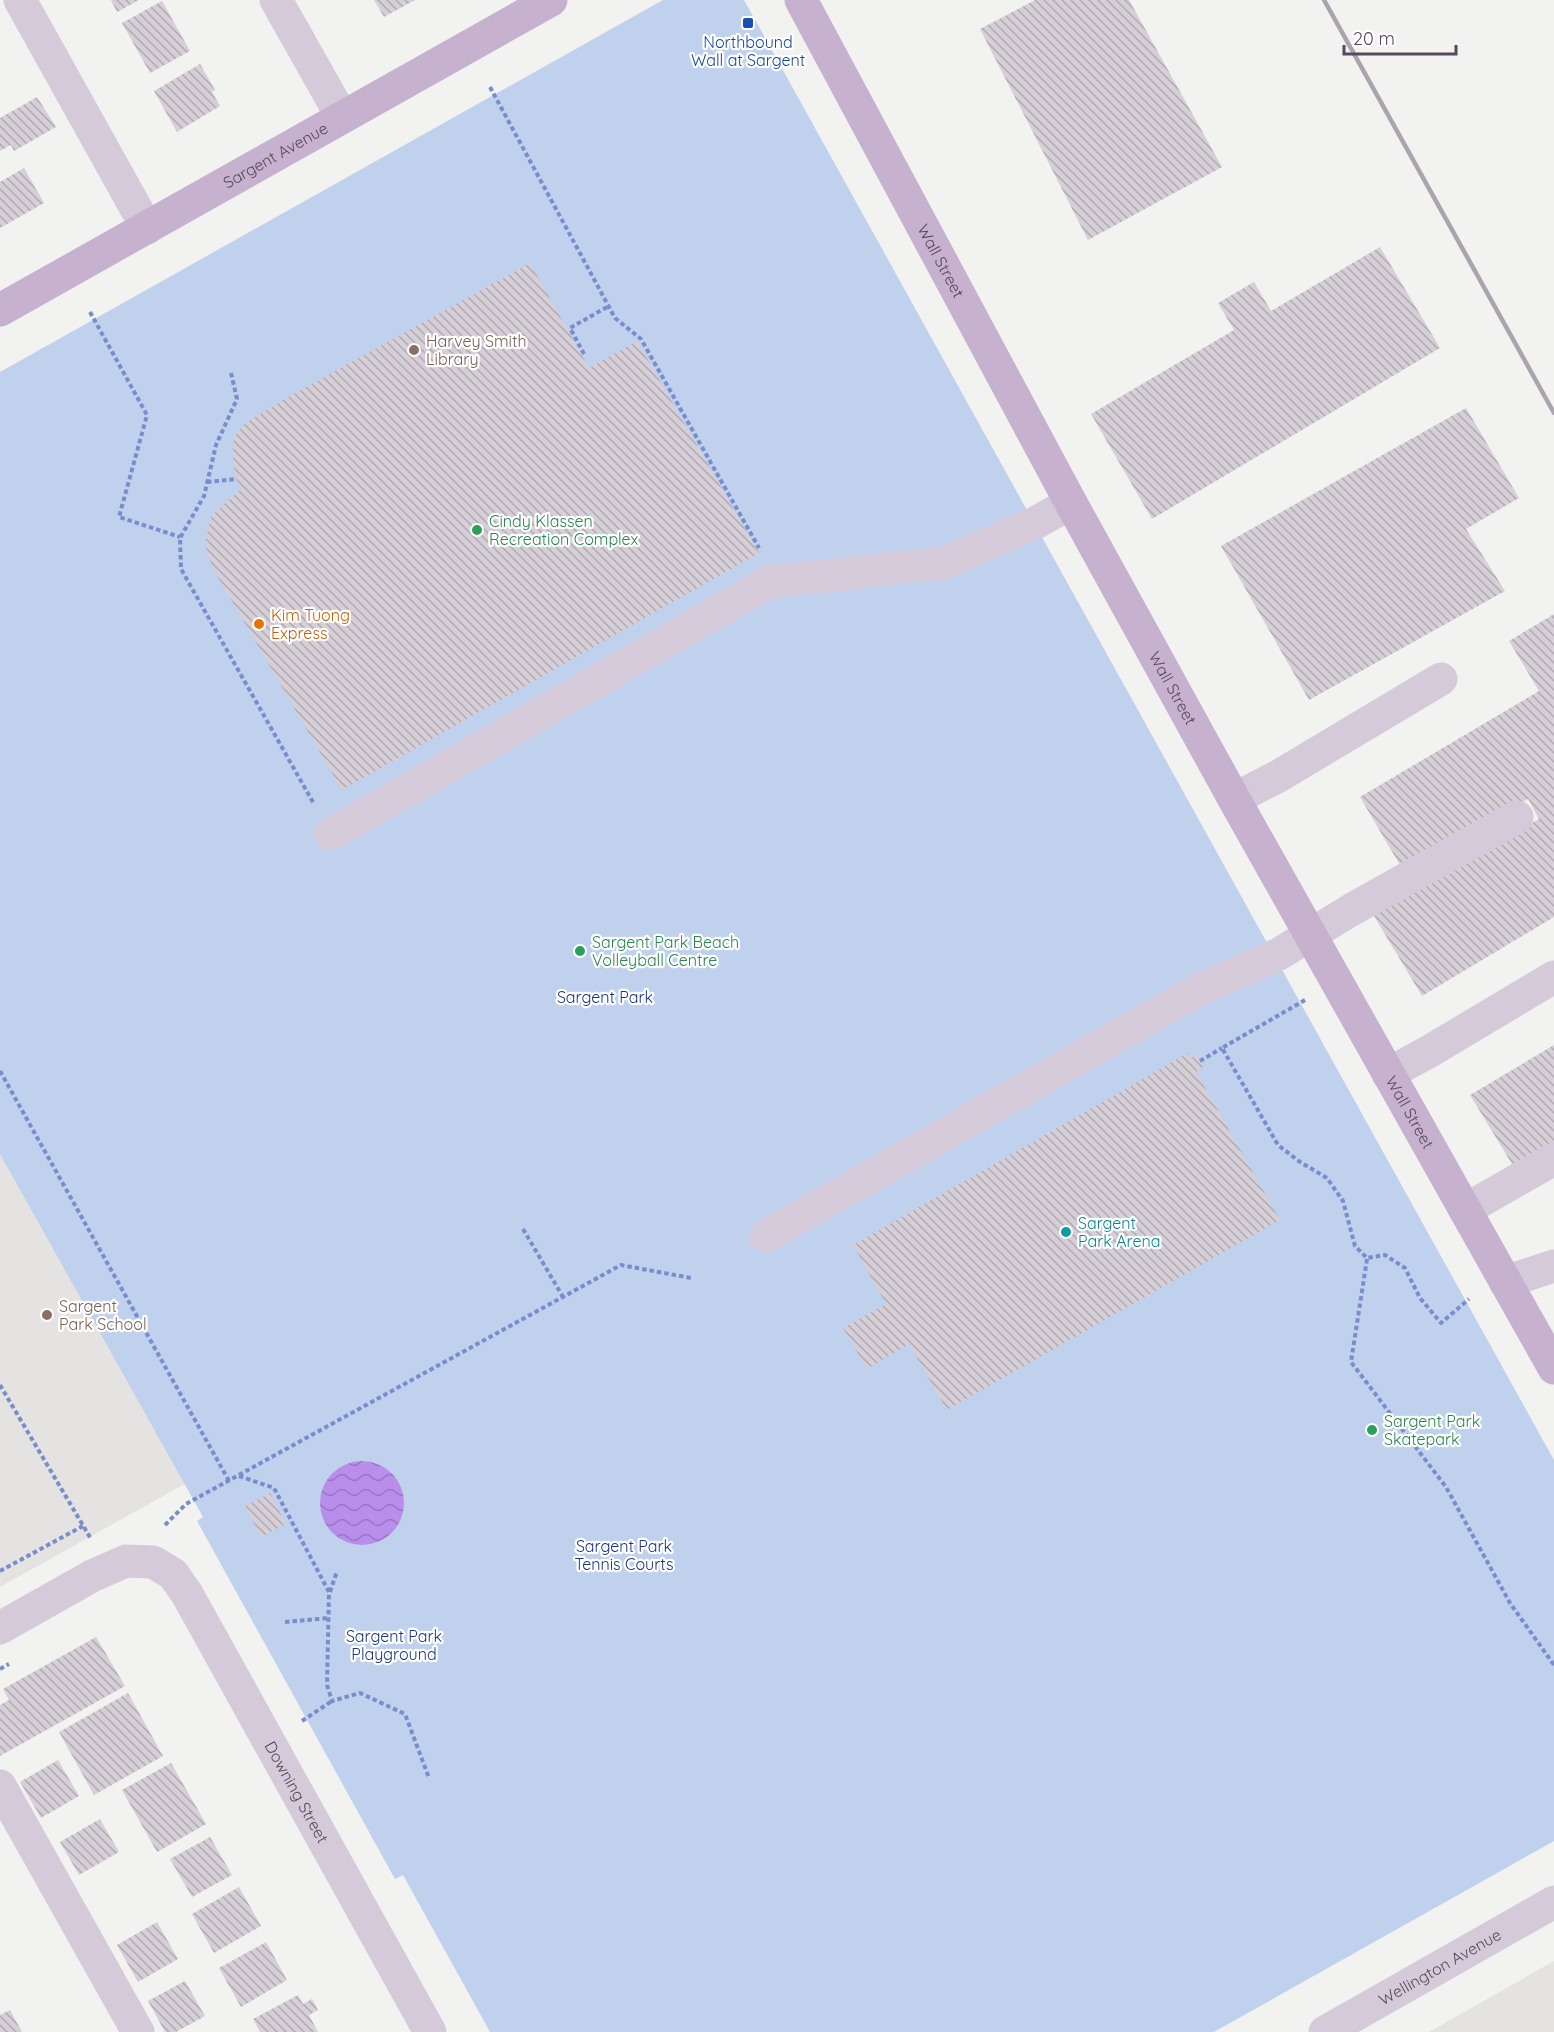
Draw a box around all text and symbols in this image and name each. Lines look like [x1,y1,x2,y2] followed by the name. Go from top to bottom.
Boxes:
[741,16,755,30] marker: Northbound Wall at Sargent
[1344,18,1456,56] scale bar
[1353,27,1395,50] text: 20 m
[691,32,805,70] place label: Northbound Wall at Sargent
[219,118,331,192] street label: Sargent Avenue
[913,221,969,301] street label: Wall Street
[426,331,527,369] place label: Harvey Smith Library
[407,343,421,357] marker: Harvey Smith Library
[489,511,639,549] place label: Cindy Klassen Recreation Complex
[470,523,484,537] marker: Cindy Klassen Recreation Complex
[271,605,350,643] place label: Kim Tuong Express
[252,617,266,631] marker: Kim Tuong Express
[1145,648,1201,728] street label: Wall Street
[592,932,739,970] place label: Sargent Park Beach Volleyball Centre
[573,944,587,958] marker: Sargent Park Beach Volleyball Centre
[557,987,653,1007] park label: Sargent Park
[1382,1072,1439,1152] street label: Wall Street
[1078,1213,1160,1251] place label: Sargent Park Arena
[1059,1225,1073,1239] marker: Sargent Park Arena
[59,1296,147,1334] place label: Sargent Park School
[40,1308,54,1322] marker: Sargent Park School
[1384,1411,1480,1449] place label: Sargent Park Skatepark
[1365,1423,1379,1437] marker: Sargent Park Skatepark
[574,1536,674,1574] park label: Sargent Park Tennis Courts
[346,1626,442,1664] park label: Sargent Park Playground
[261,1738,333,1846] street label: Downing Street
[1375,1924,1505,2010] street label: Wellington Avenue

